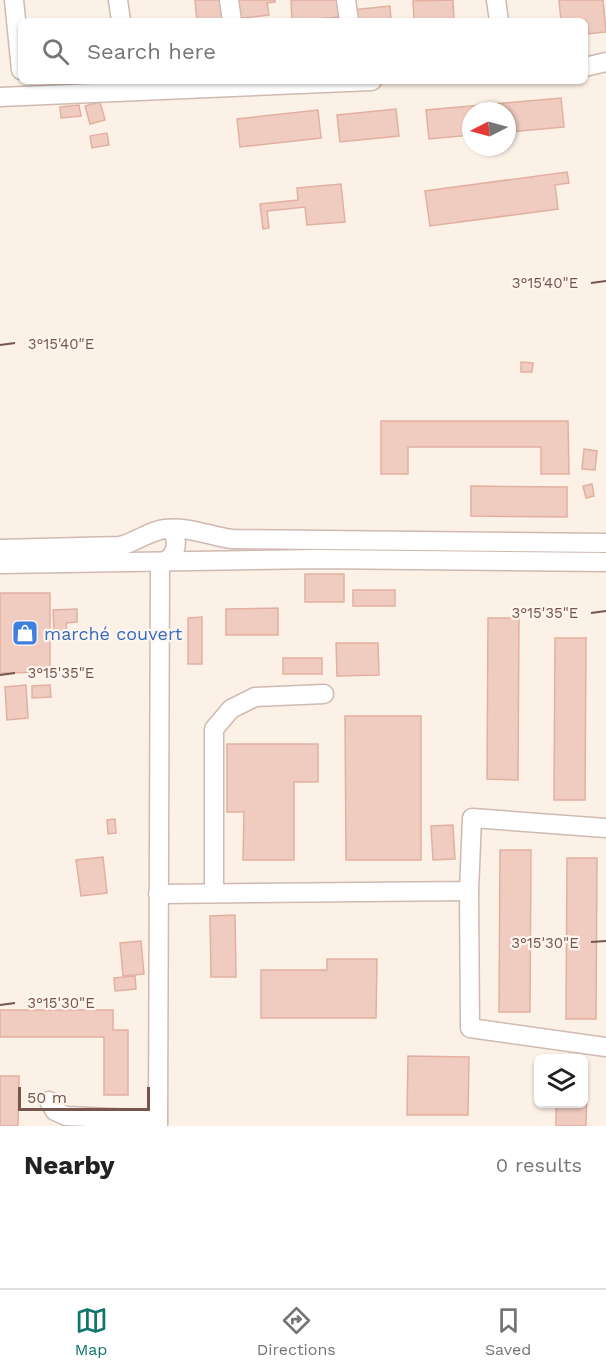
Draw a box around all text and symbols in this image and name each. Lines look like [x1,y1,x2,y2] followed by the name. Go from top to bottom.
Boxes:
[18,18,588,84] search box
[39,35,72,68] icon: search
[87,39,216,64] text: Search here
[462,102,516,156] north arrow
[512,274,578,292] text: 3°15'40"E
[28,335,94,353] text: 3°15'40"E
[512,604,578,622] text: 3°15'35"E
[10,618,40,648] shop icon: marché couvert
[44,623,183,644] place label: marché couvert
[28,664,94,682] text: 3°15'35"E
[511,934,579,952] text: 3°15'30"E
[27,994,95,1012] text: 3°15'30"E
[534,1054,588,1108] map controls
[534,1054,588,1108] button: layers
[18,1084,150,1112] scale bar
[27,1088,67,1107] text: 50 m
[24,1150,115,1180] text: Nearby
[496,1153,582,1177] text: 0 results
[75,1304,108,1359] tab: Map
[257,1304,336,1359] tab: Directions
[485,1304,531,1359] tab: Saved

